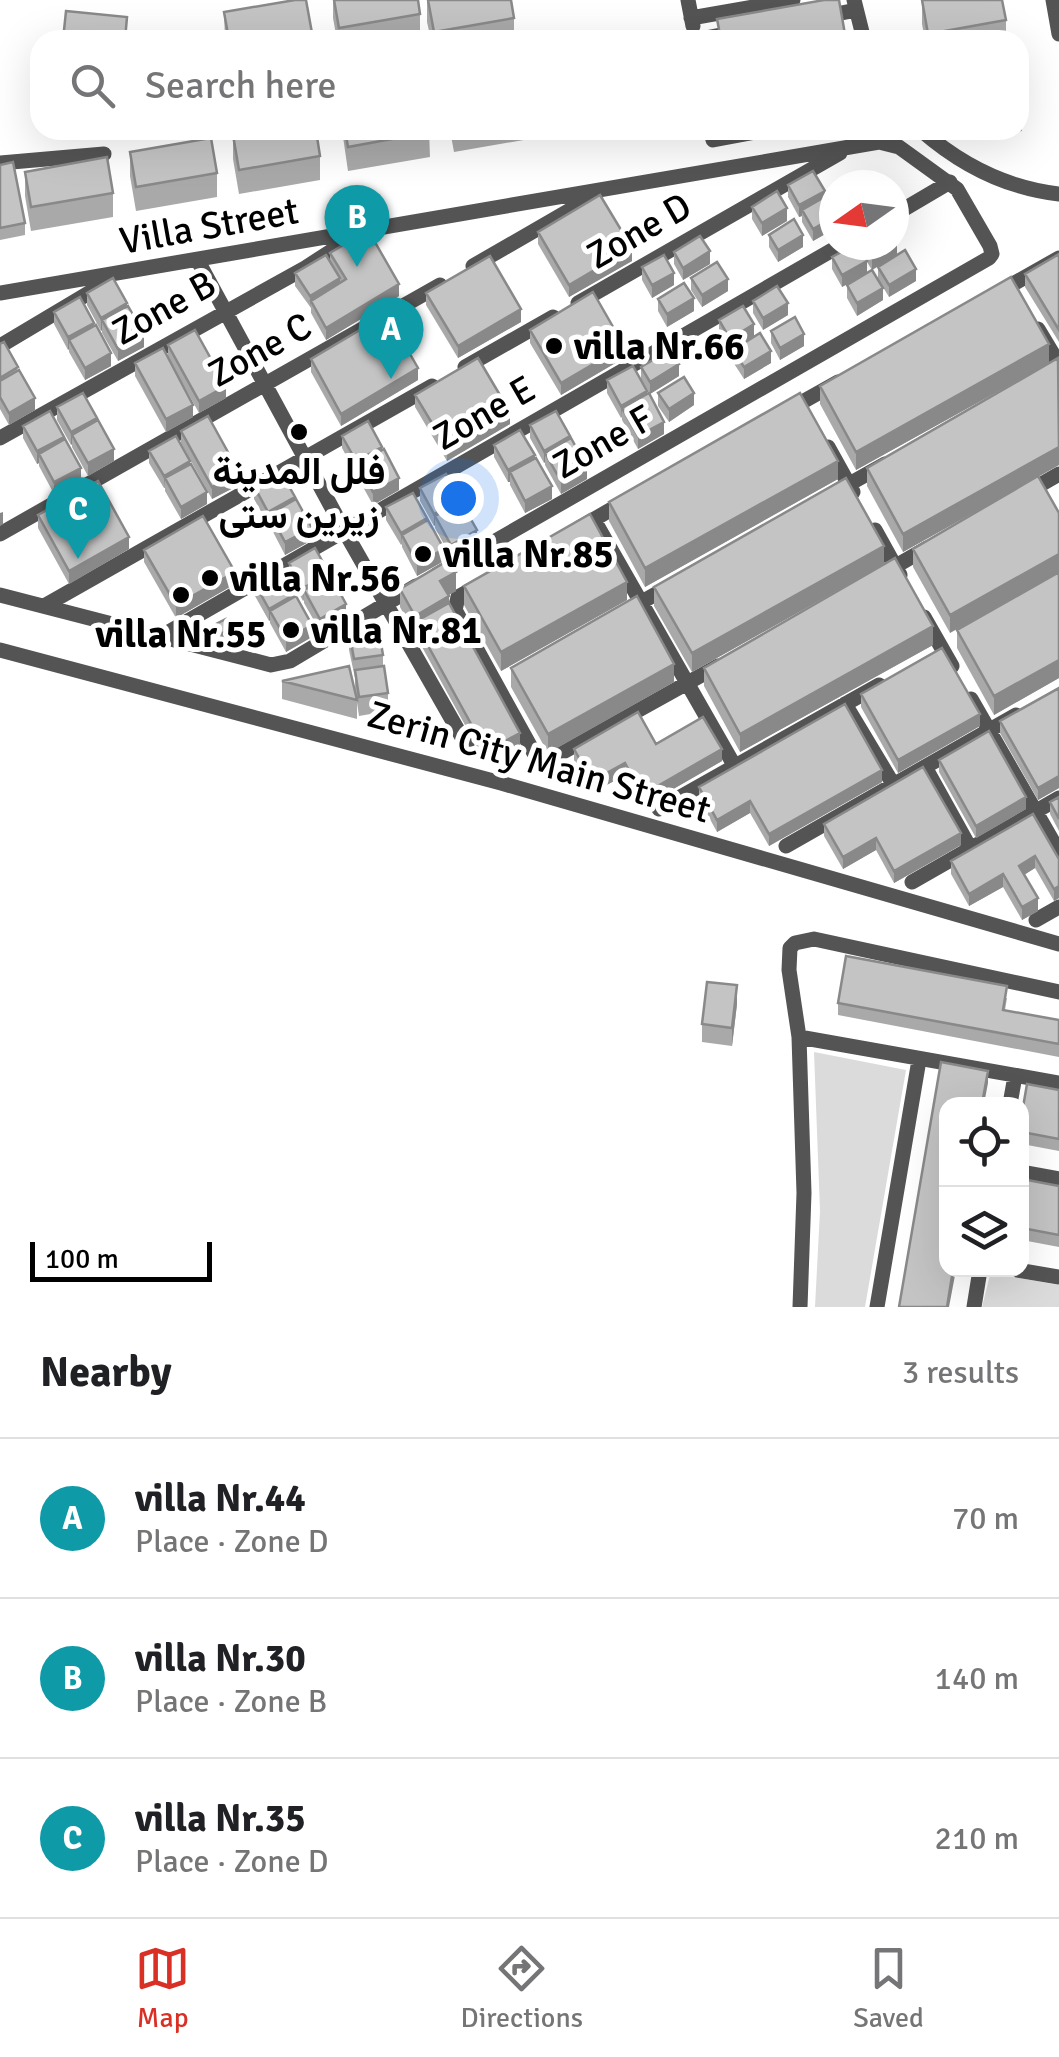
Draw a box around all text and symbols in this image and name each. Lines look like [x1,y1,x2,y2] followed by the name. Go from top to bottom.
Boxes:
[30,30,1029,140] search box
[65,58,120,113] icon: search
[145,62,337,109] text: Search here
[819,170,909,260] north arrow
[578,182,700,280] street label: Zone D
[324,184,390,267] pin: B
[116,187,302,265] street label: Villa Street
[104,260,224,356] street label: Zone B
[358,296,424,379] pin: A
[200,302,320,398] street label: Zone C
[573,323,745,370] place label: villa Nr.66
[543,335,565,357] marker: villa Nr.66
[425,365,543,461] street label: Zone E
[544,395,662,489] street label: Zone F
[288,421,310,443] marker: فلل المدينة زیرین ستی
[213,448,385,539] place label: فلل المدينة زیرین ستی
[433,473,484,524] your location
[46,476,110,559] pin: C
[442,531,614,578] place label: villa Nr.85
[412,543,434,565] marker: villa Nr.85
[229,555,401,602] place label: villa Nr.56
[199,567,221,589] marker: villa Nr.56
[170,584,192,606] marker: villa Nr.55
[310,607,482,654] place label: villa Nr.81
[95,611,266,658] place label: villa Nr.55
[280,619,302,641] marker: villa Nr.81
[362,691,716,833] street label: Zerin City Main Street
[939,1097,1029,1277] map controls
[939,1097,1029,1187] button: locate
[939,1187,1029,1277] button: layers
[30,1237,212,1282] scale bar
[45,1242,119,1276] text: 100 m
[40,1347,172,1398] text: Nearby
[902,1353,1019,1392] text: 3 results
[135,1475,306,1522] text: villa Nr.44
[62,1499,83,1538] text: A
[952,1499,1019,1538] text: 70 m
[135,1522,328,1561] text: Place · Zone D
[135,1635,306,1682] text: villa Nr.30
[63,1659,82,1698] text: B
[935,1659,1019,1698] text: 140 m
[135,1682,327,1721] text: Place · Zone B
[135,1795,306,1842] text: villa Nr.35
[63,1819,82,1858] text: C
[935,1819,1019,1858] text: 210 m
[135,1842,328,1881] text: Place · Zone D
[135,1941,190,2035] tab: Map
[461,1941,583,2035] tab: Directions
[853,1941,924,2035] tab: Saved

